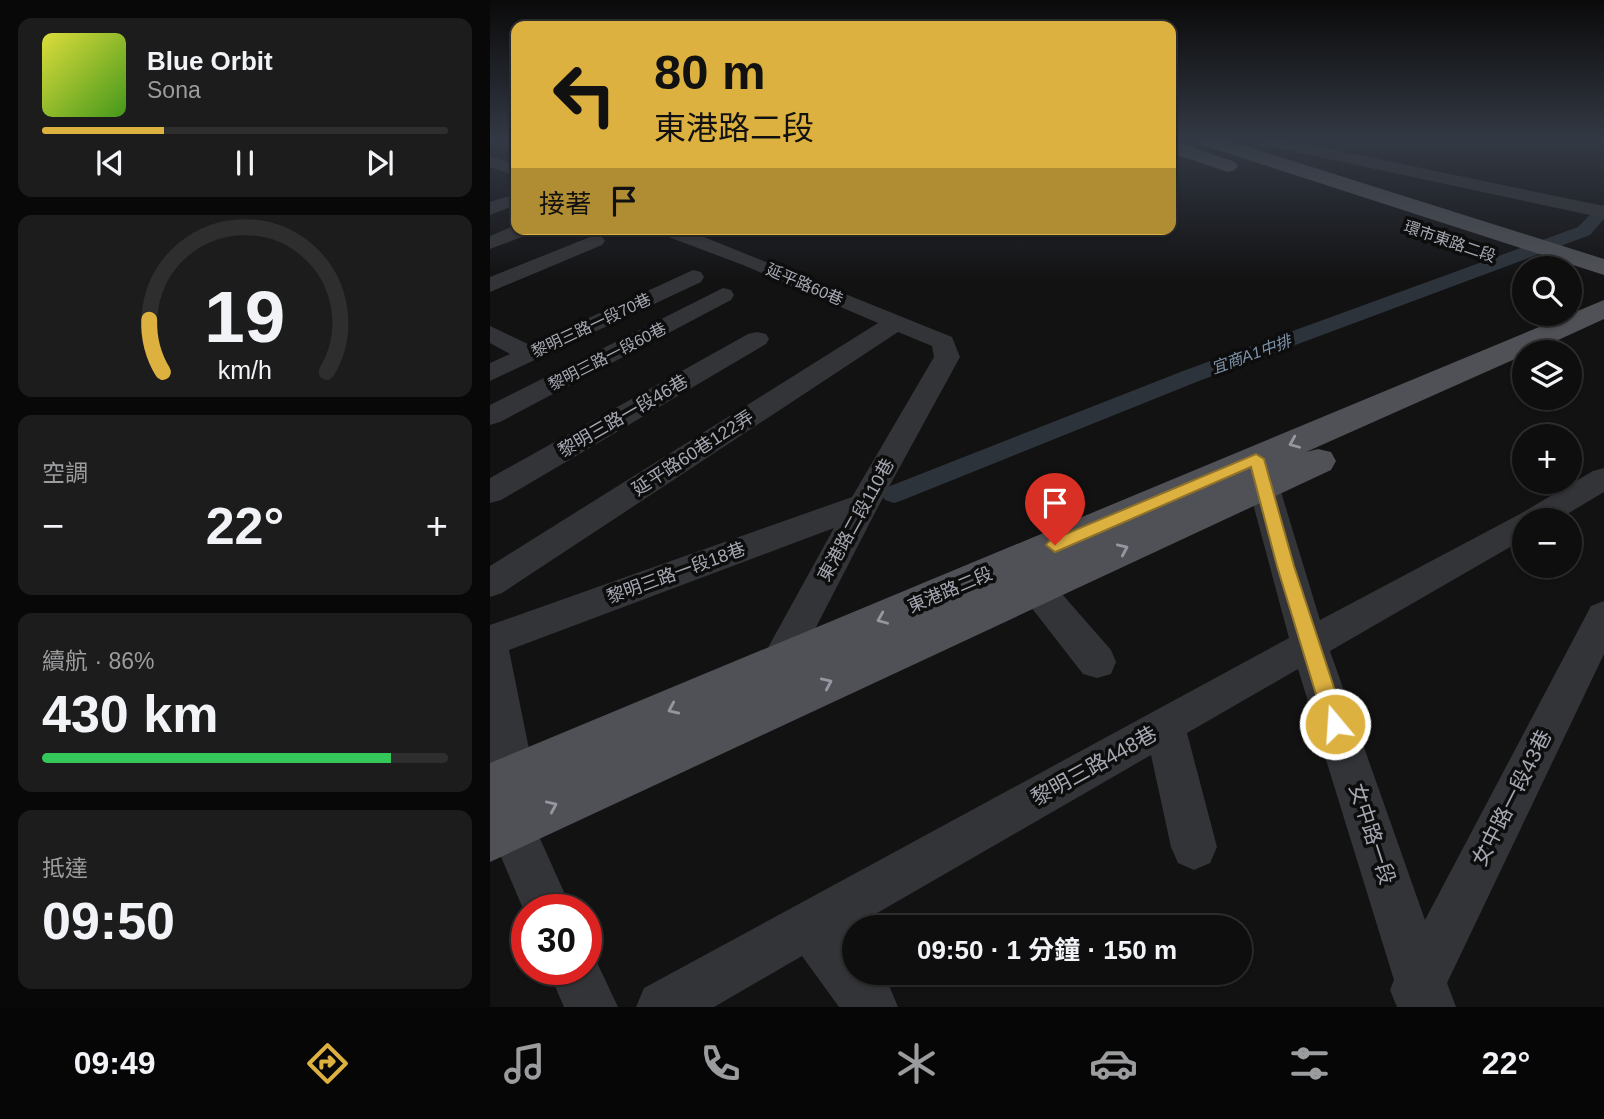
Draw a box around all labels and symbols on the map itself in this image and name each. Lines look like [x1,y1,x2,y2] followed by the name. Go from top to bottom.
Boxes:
[1402,218,1498,265] street label: 環市東路二段
[764,261,846,308] street label: 延平路60巷
[529,290,654,361] street label: 黎明三路一段70巷
[546,319,669,393] street label: 黎明三路一段60巷
[1209,332,1295,377] water label: 宜商A1中排
[555,371,691,461] street label: 黎明三路一段46巷
[629,406,757,500] street label: 延平路60巷122弄
[1289,435,1301,449] one-way arrow
[814,455,898,585] street label: 東港路二段110巷
[1025,473,1085,545] pin
[604,539,748,607] street label: 黎明三路一段18巷
[1116,543,1129,557] one-way arrow
[905,563,995,617] street label: 東港路二段
[877,611,889,625] one-way arrow
[820,677,832,691] one-way arrow
[1298,687,1372,761] position arrow
[668,701,680,715] one-way arrow
[1027,722,1161,810] street label: 黎明三路448巷
[1467,726,1556,870] street label: 女中路一段43巷
[1345,780,1400,887] street label: 女中路一段
[545,800,557,814] one-way arrow
[511,894,602,985] speed limit sign: 30

